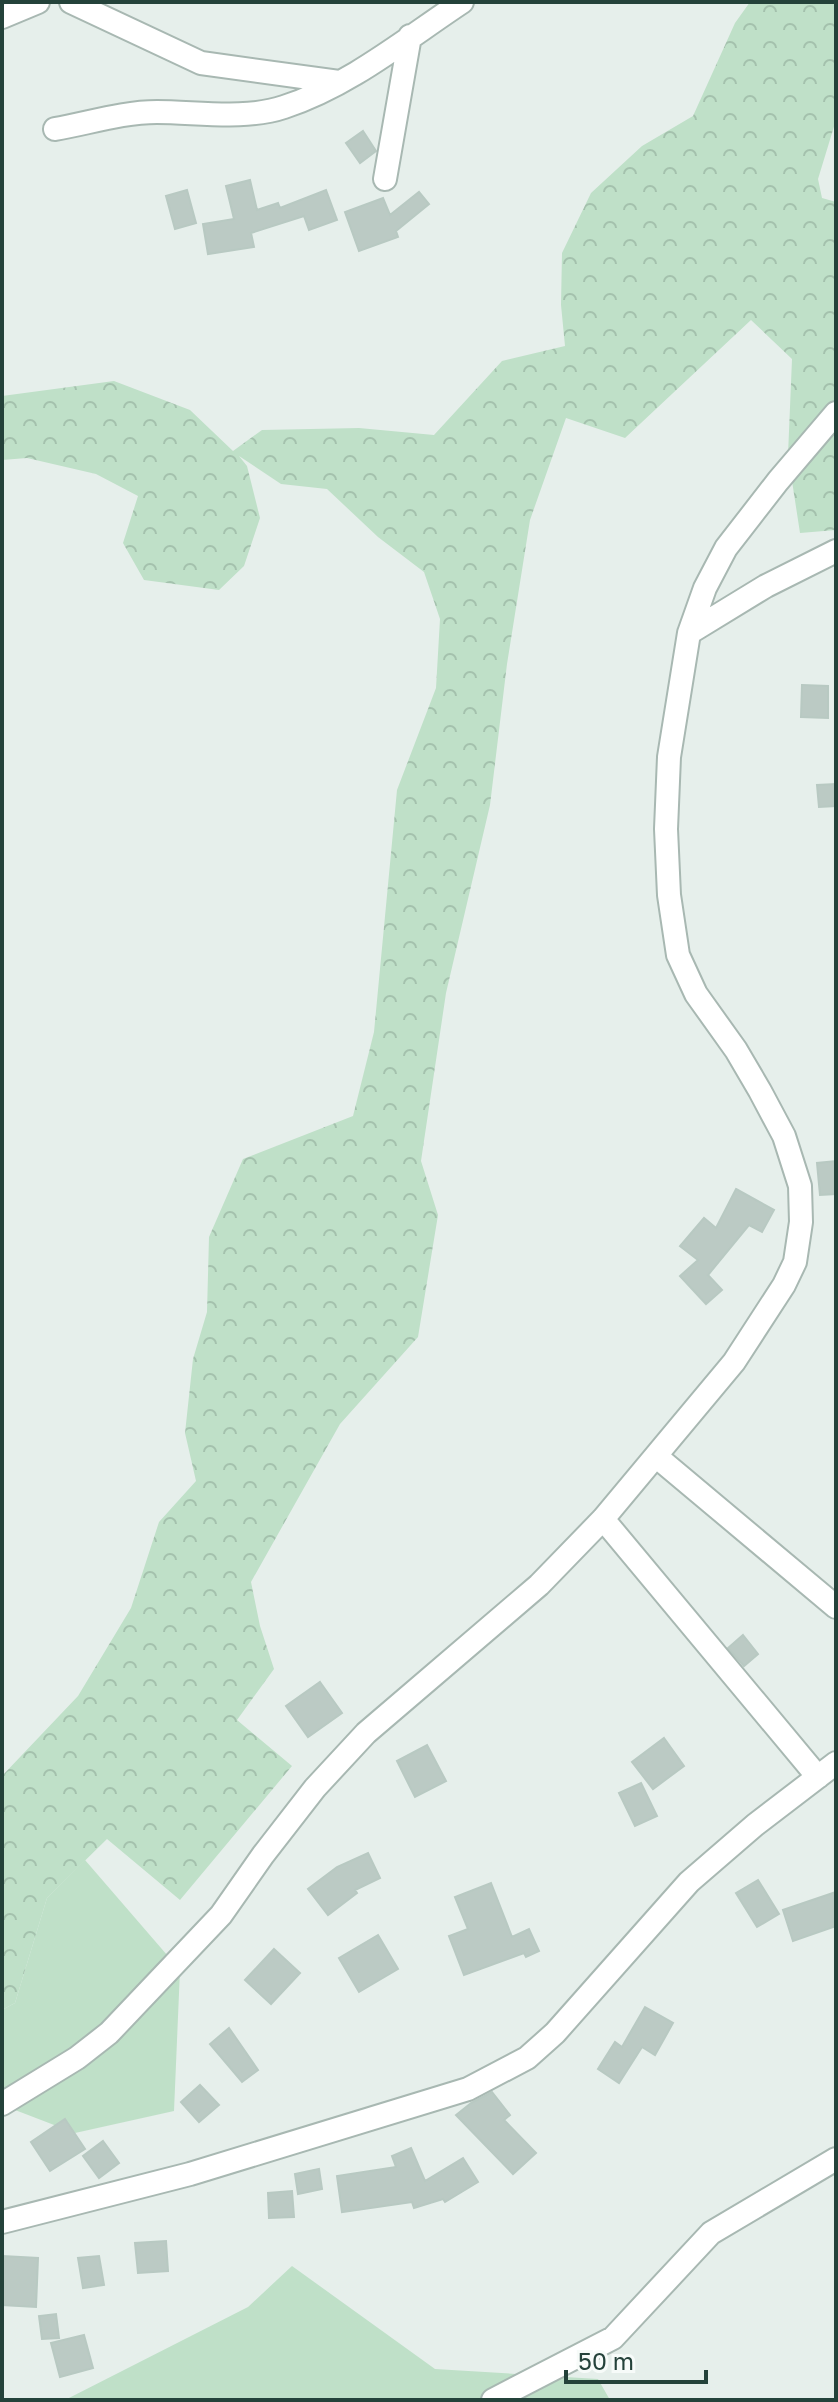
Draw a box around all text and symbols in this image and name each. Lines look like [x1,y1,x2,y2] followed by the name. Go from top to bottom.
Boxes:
[566,2334,706,2384] scale bar
[578,2346,634,2375] text: 50 m

